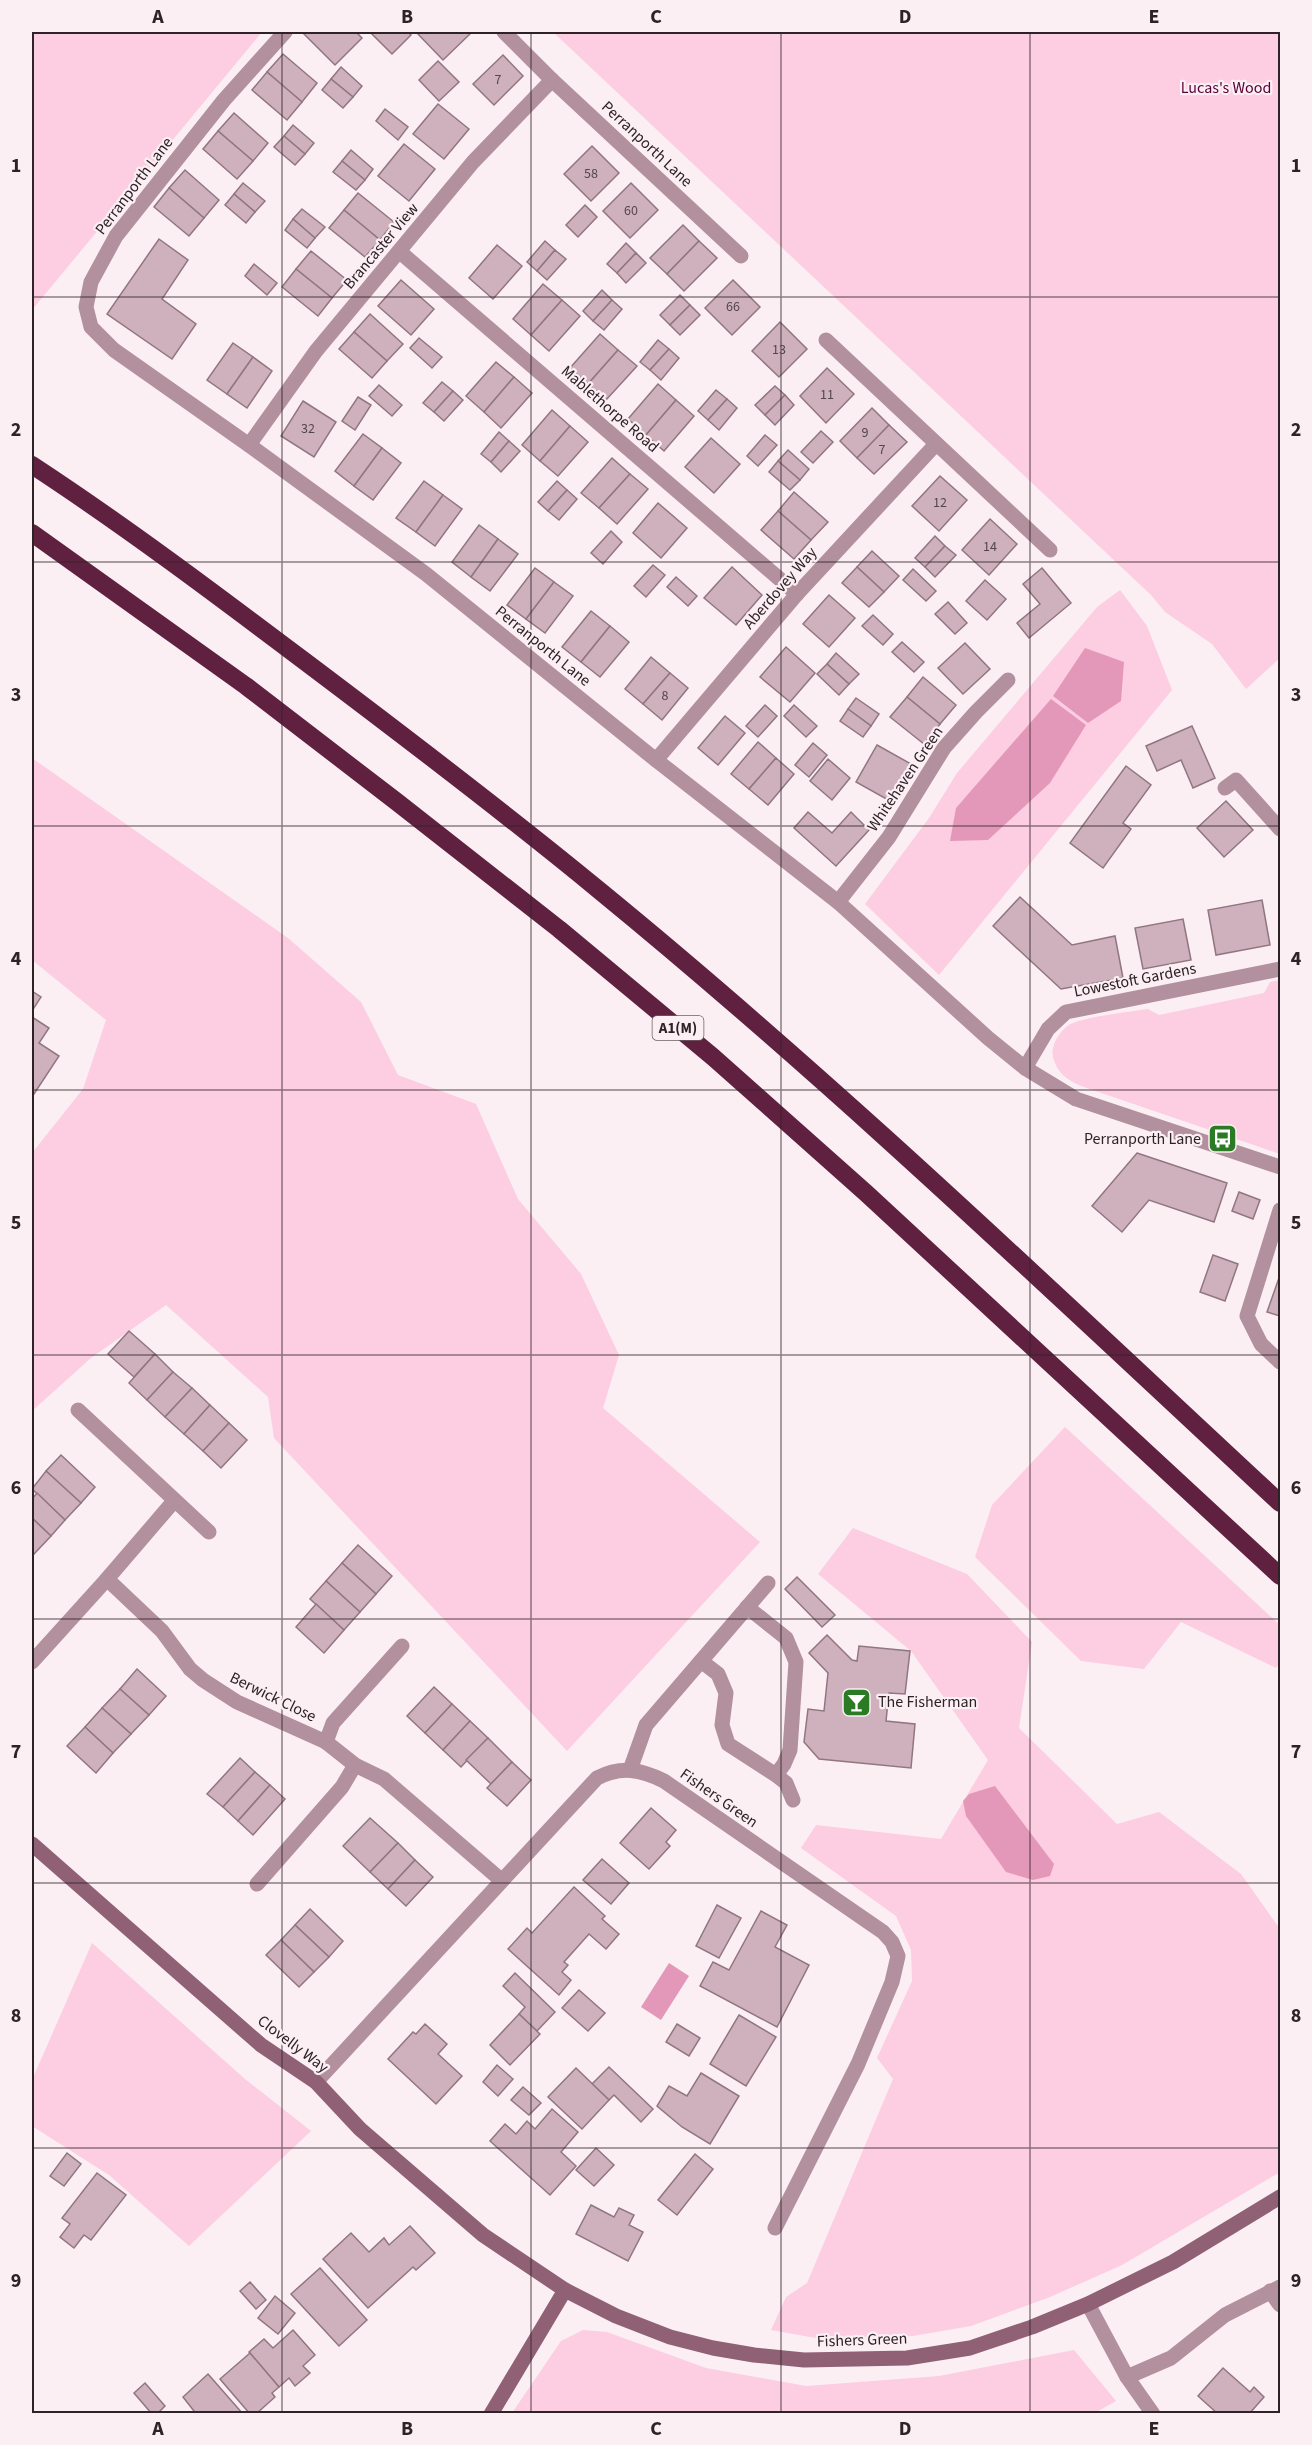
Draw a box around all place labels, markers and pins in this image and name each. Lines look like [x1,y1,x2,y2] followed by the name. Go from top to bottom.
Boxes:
[1206,1123,1238,1155] bus stop icon: Perranporth Lane
[1084,1128,1201,1150] place label: Perranporth Lane
[841,1686,873,1718] bar icon: The Fisherman
[878,1691,977,1713] place label: The Fisherman

